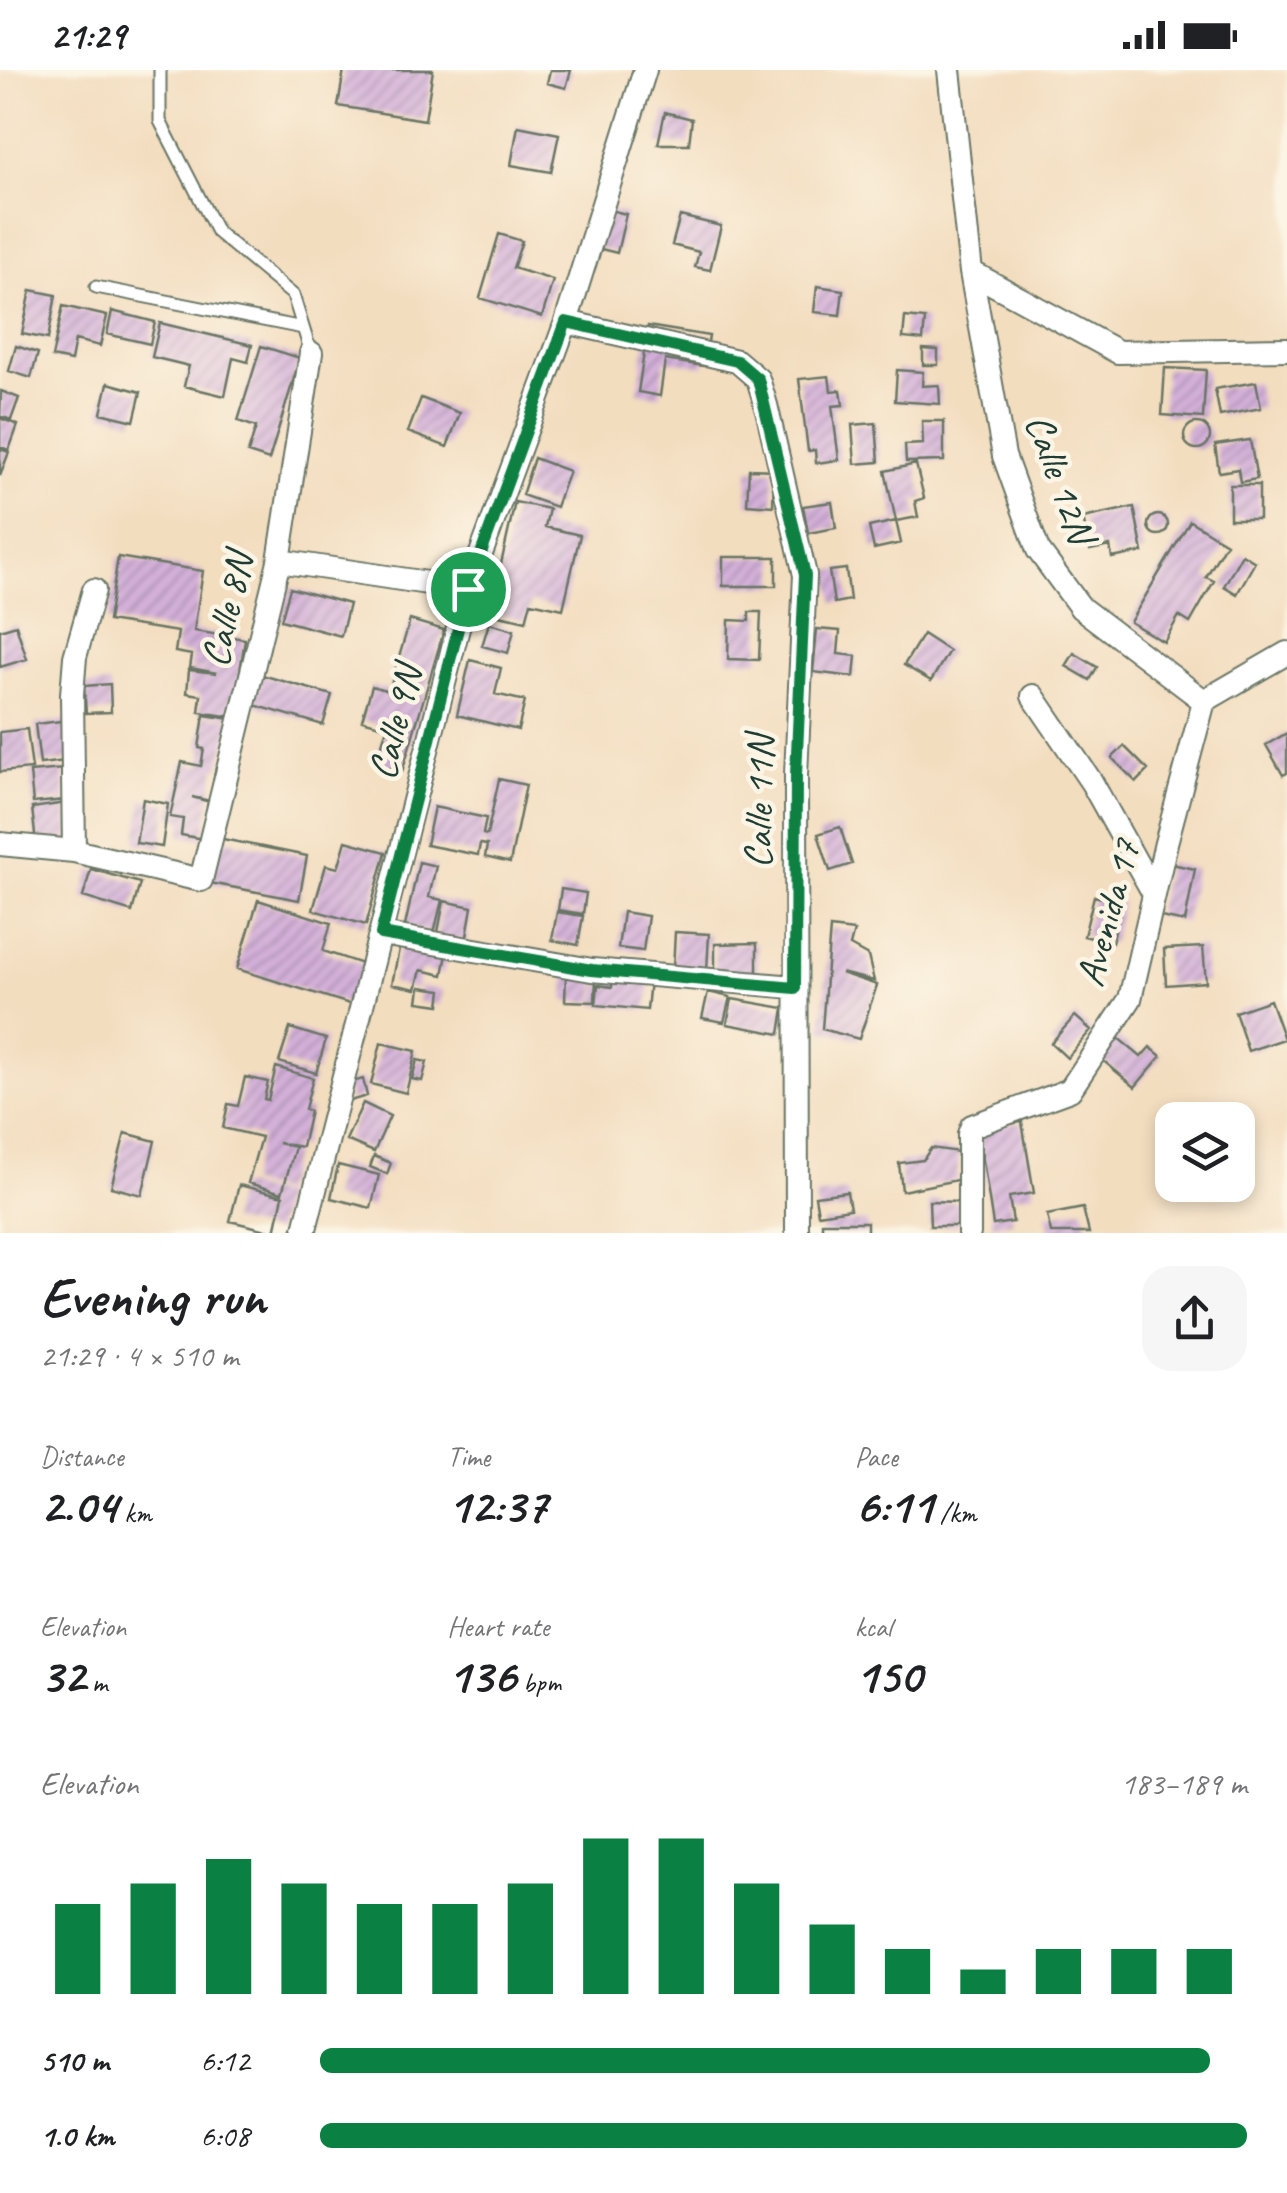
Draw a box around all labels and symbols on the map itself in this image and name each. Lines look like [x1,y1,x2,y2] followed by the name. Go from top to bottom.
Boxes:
[1014,407,1108,554] street label: Calle 12N
[190,543,266,671] street label: Calle 8N
[426,547,511,632] pin
[357,656,435,785] street label: Calle 9N
[733,729,785,869] street label: Calle 11N
[1065,832,1152,992] street label: Avenida 17

